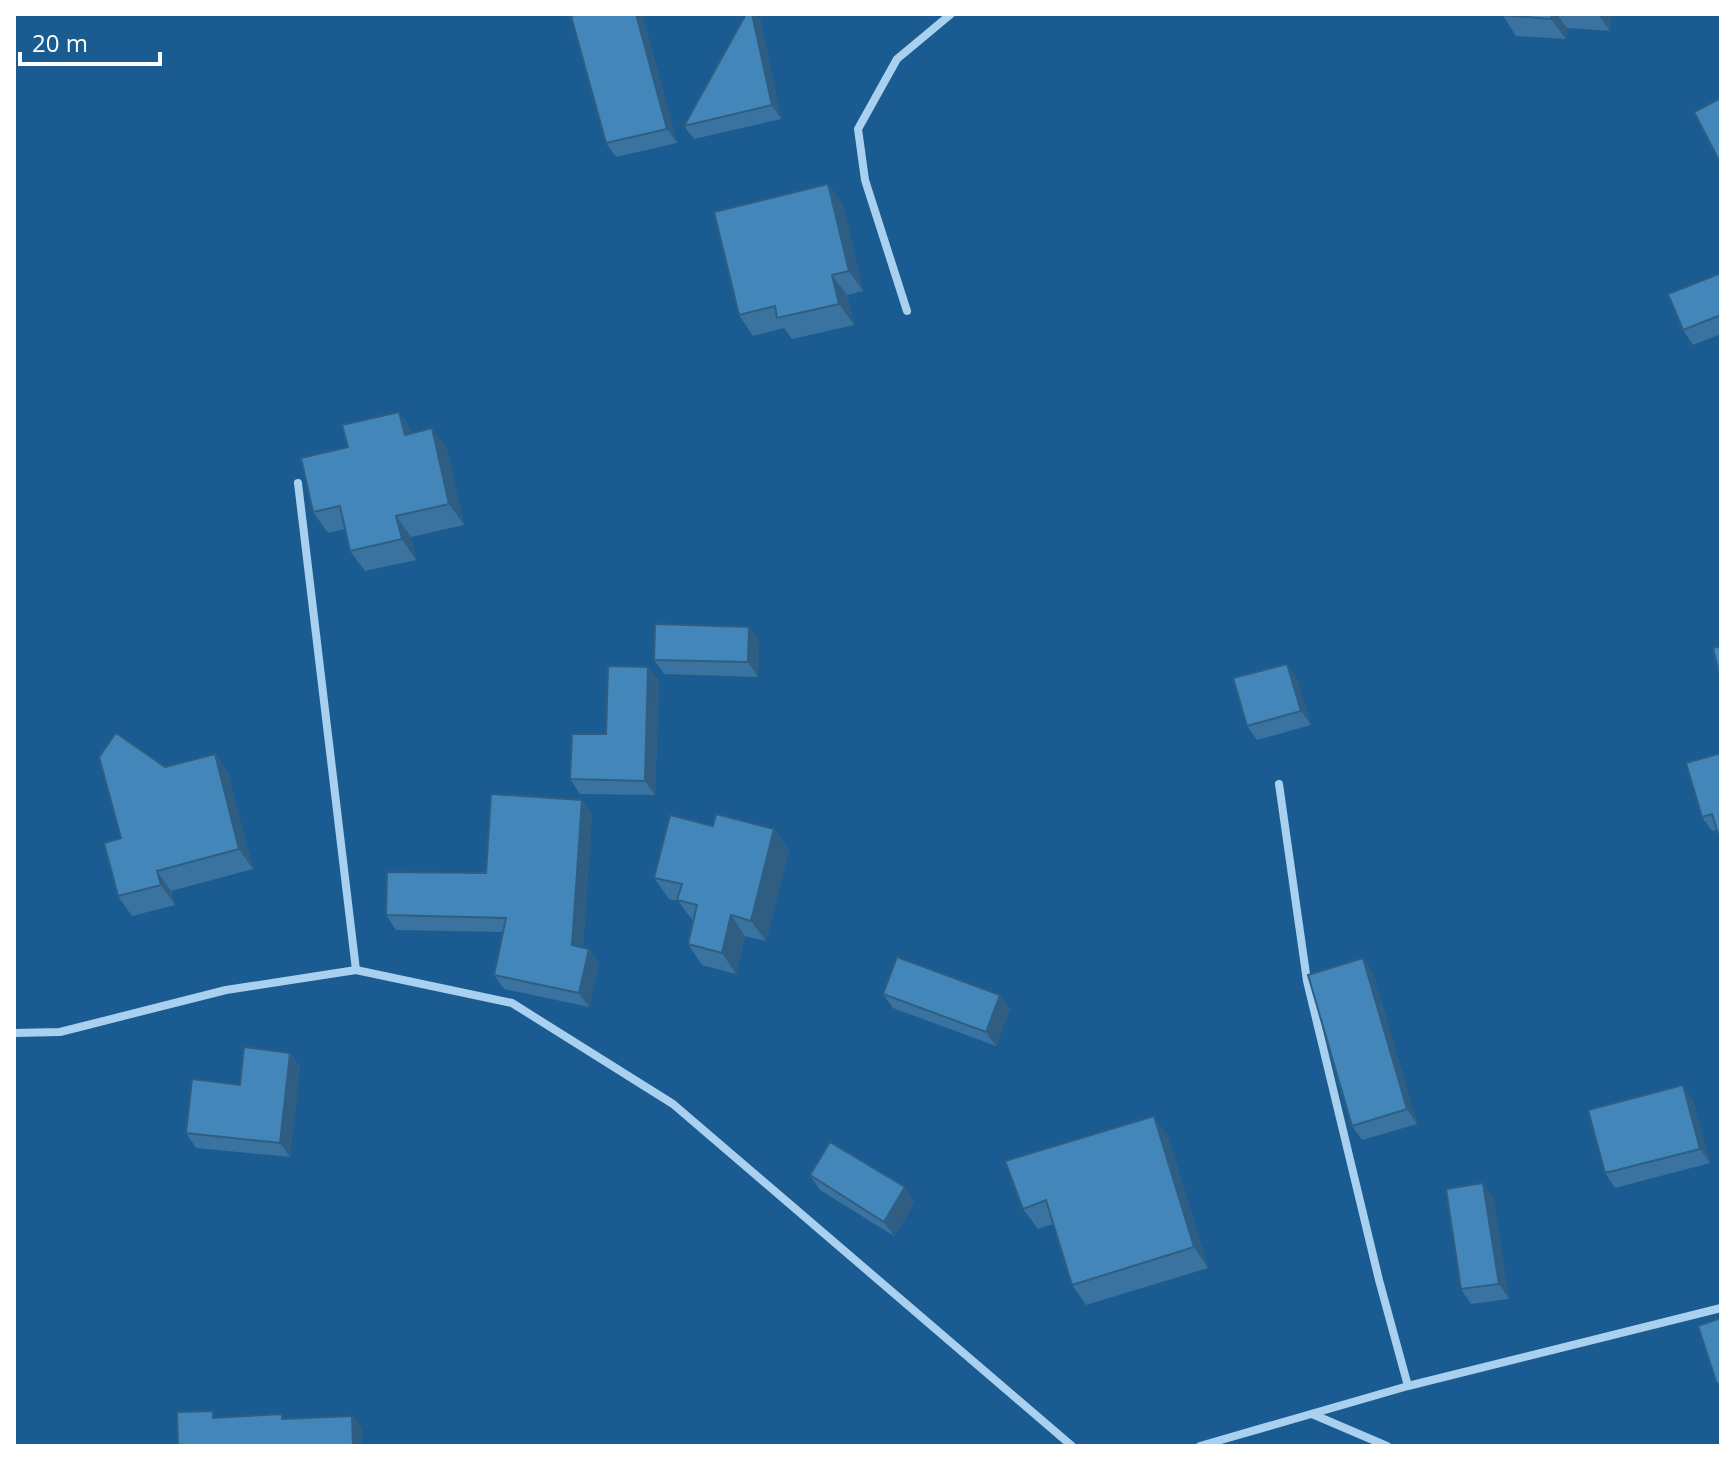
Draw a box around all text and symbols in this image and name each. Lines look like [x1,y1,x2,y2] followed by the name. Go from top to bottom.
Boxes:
[20,16,160,66] scale bar
[32,26,88,59] text: 20 m

